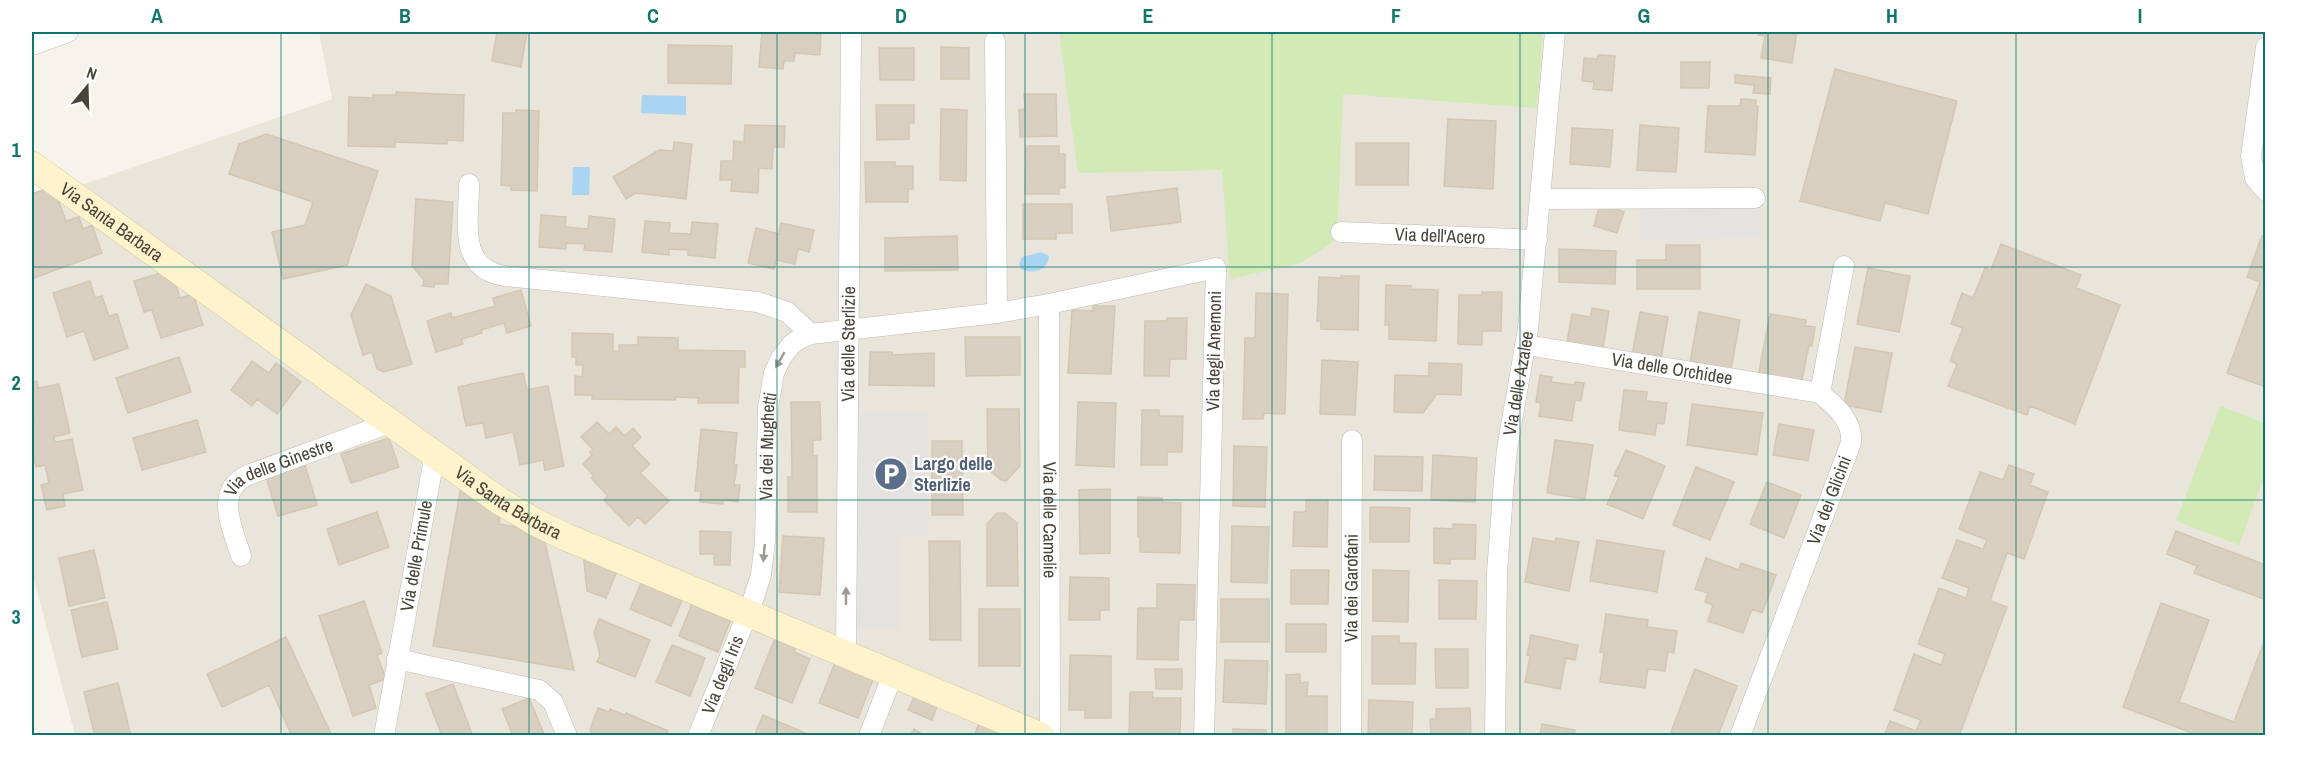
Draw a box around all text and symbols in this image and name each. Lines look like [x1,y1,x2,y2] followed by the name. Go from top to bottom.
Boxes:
[151,2,163,29] text: A
[399,2,411,29] text: B
[647,2,659,29] text: C
[895,2,907,29] text: D
[1143,2,1154,29] text: E
[1391,2,1401,29] text: F
[1638,2,1650,29] text: G
[1886,2,1898,29] text: H
[2138,2,2142,29] text: I
[57,57,117,117] north arrow
[84,61,100,85] text: N
[11,136,21,163] text: 1
[55,176,168,267] street label: Via Santa Barbara
[1394,221,1486,250] street label: Via dell'Acero
[835,286,861,402] street label: Via delle Sterlizie
[1200,291,1227,411] street label: Via degli Anemoni
[1497,329,1539,438] street label: Via delle Azalee
[1610,346,1734,391] street label: Via delle Orchidee
[775,352,786,368] one-way arrow
[11,369,21,396] text: 2
[753,390,783,501] street label: Via dei Mughetti
[217,432,336,500] street label: Via delle Ginestre
[914,451,993,497] place label: Largo delle Sterlizie
[1801,452,1857,548] street label: Via dei Glicini
[873,456,909,492] parking icon: Largo delle Sterlizie
[450,460,566,545] street label: Via Santa Barbara
[1037,462,1063,578] street label: Via delle Camelie
[394,498,438,613] street label: Via delle Primule
[1338,534,1364,642] street label: Via dei Garofani
[759,543,769,562] one-way arrow
[841,586,851,605] one-way arrow
[11,603,21,630] text: 3
[695,632,749,718] street label: Via degli Iris

